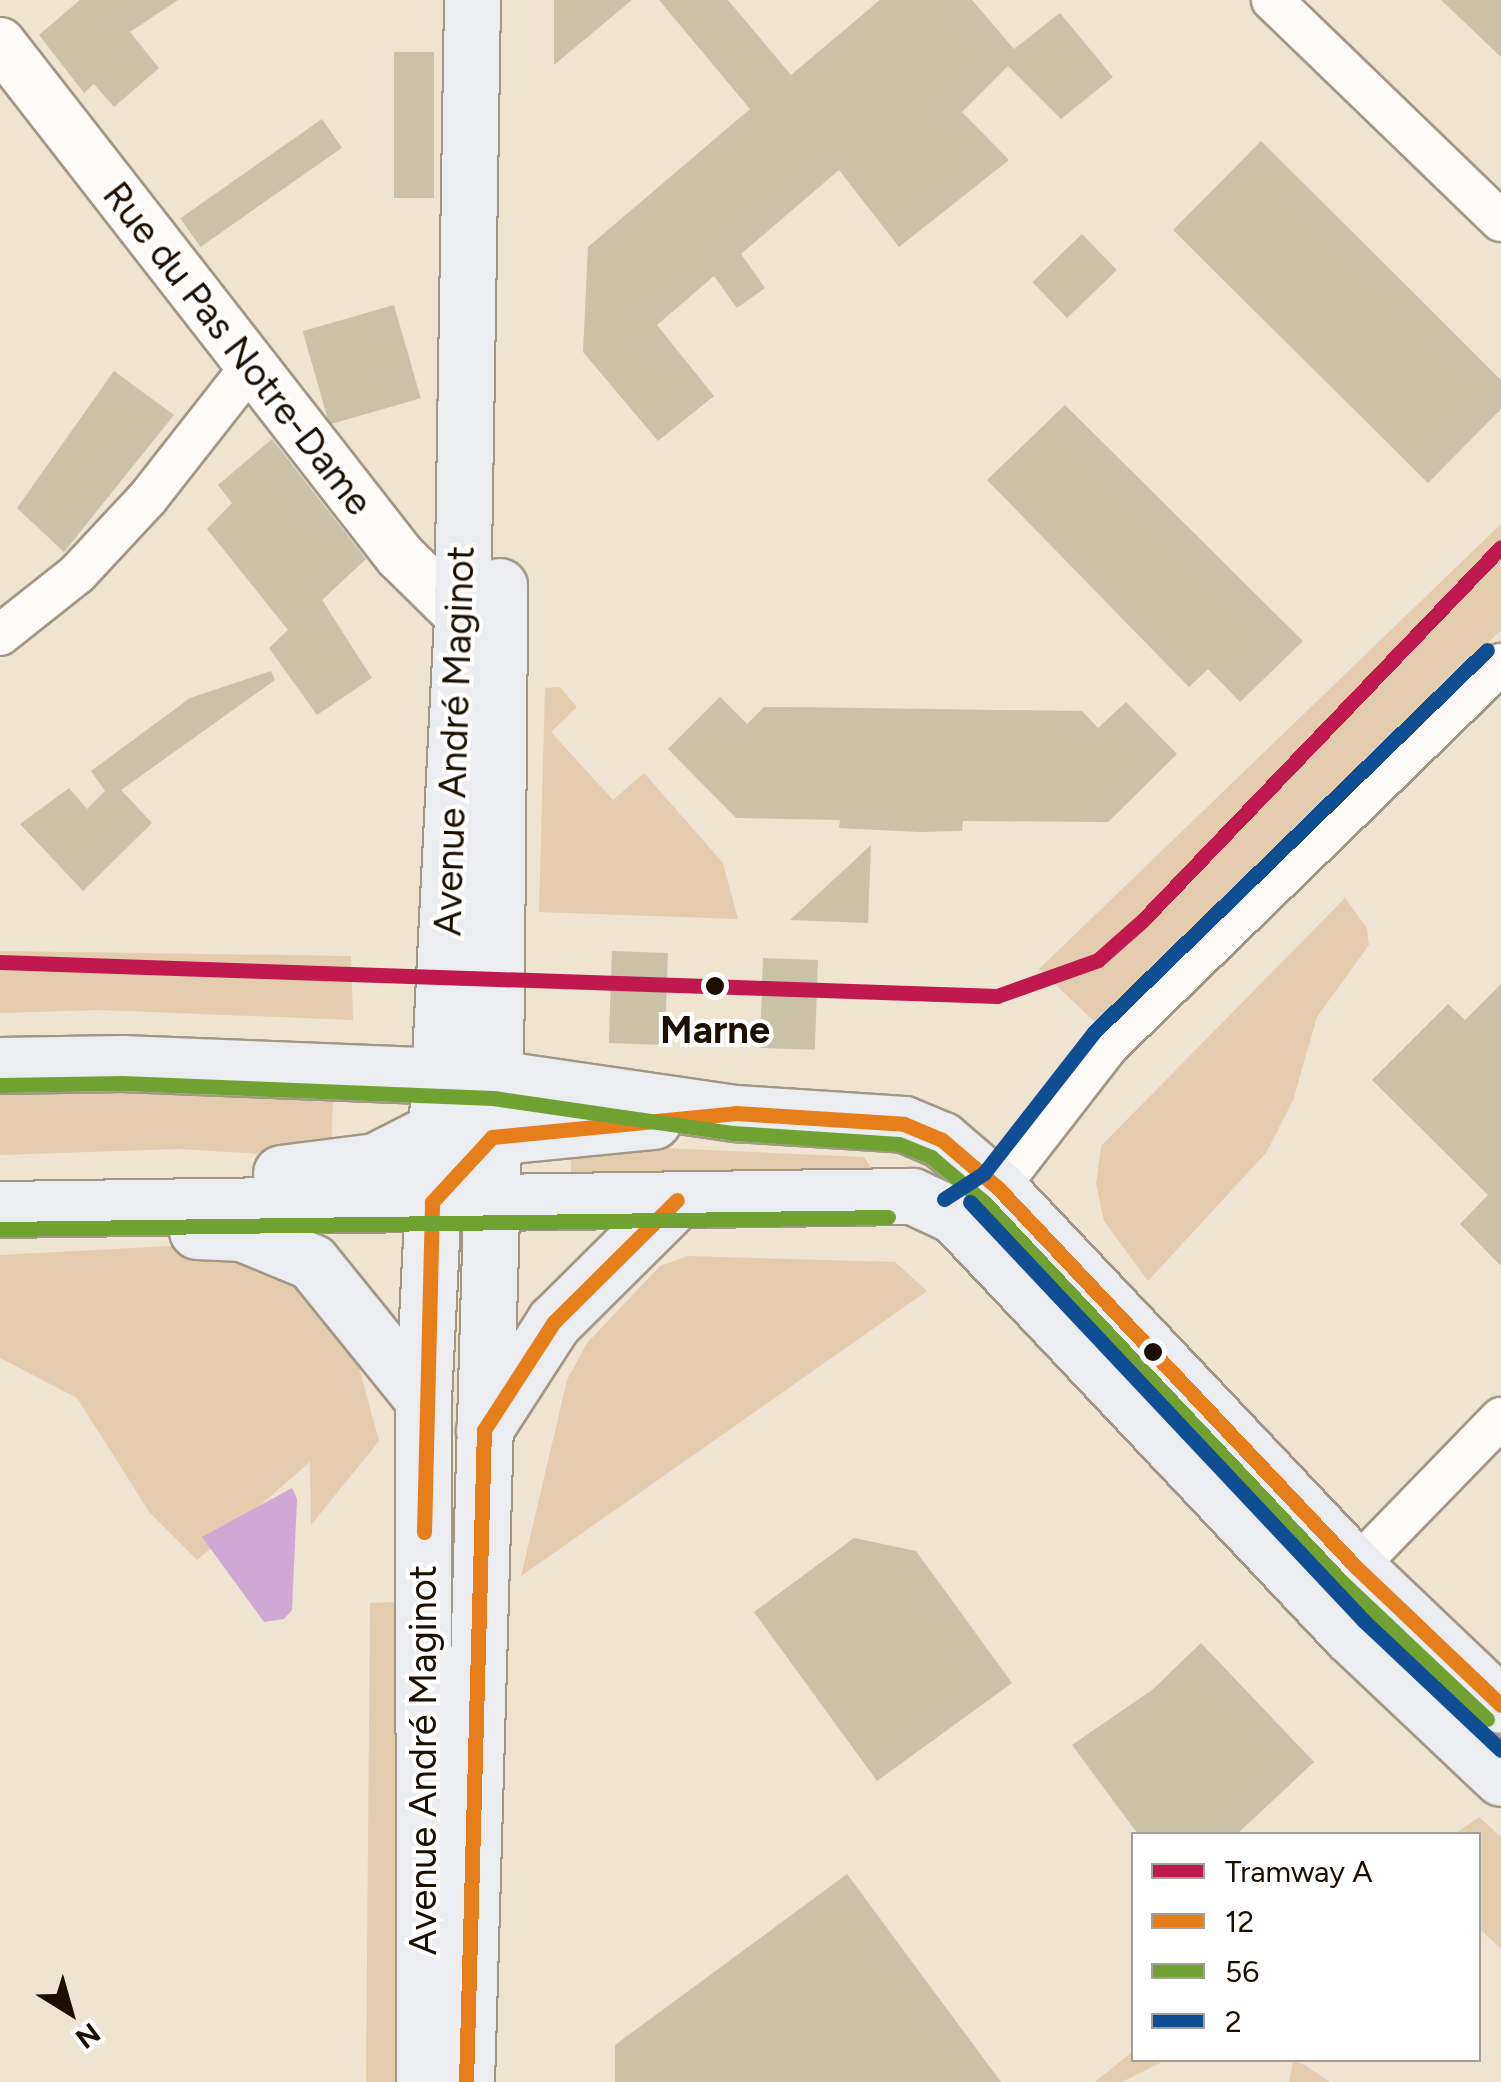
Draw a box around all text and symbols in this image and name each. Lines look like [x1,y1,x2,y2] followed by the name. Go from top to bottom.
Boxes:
[93,173,381,525] street label: Rue du Pas Notre-Dame
[425,545,485,937] street label: Avenue André Maginot
[698,969,732,1003] marker: Marne
[660,1008,770,1054] place label: Marne
[1143,1342,1163,1362] unlabelled marker
[401,1565,447,1955] street label: Avenue André Maginot
[1131,1832,1481,2062] legend
[1225,1853,1373,1890] text: Tramway A
[1225,1903,1254,1940] text: 12
[1225,1953,1259,1990] text: 56
[20,1962,120,2062] north arrow
[1225,2003,1242,2040] text: 2
[69,2016,107,2056] text: N

